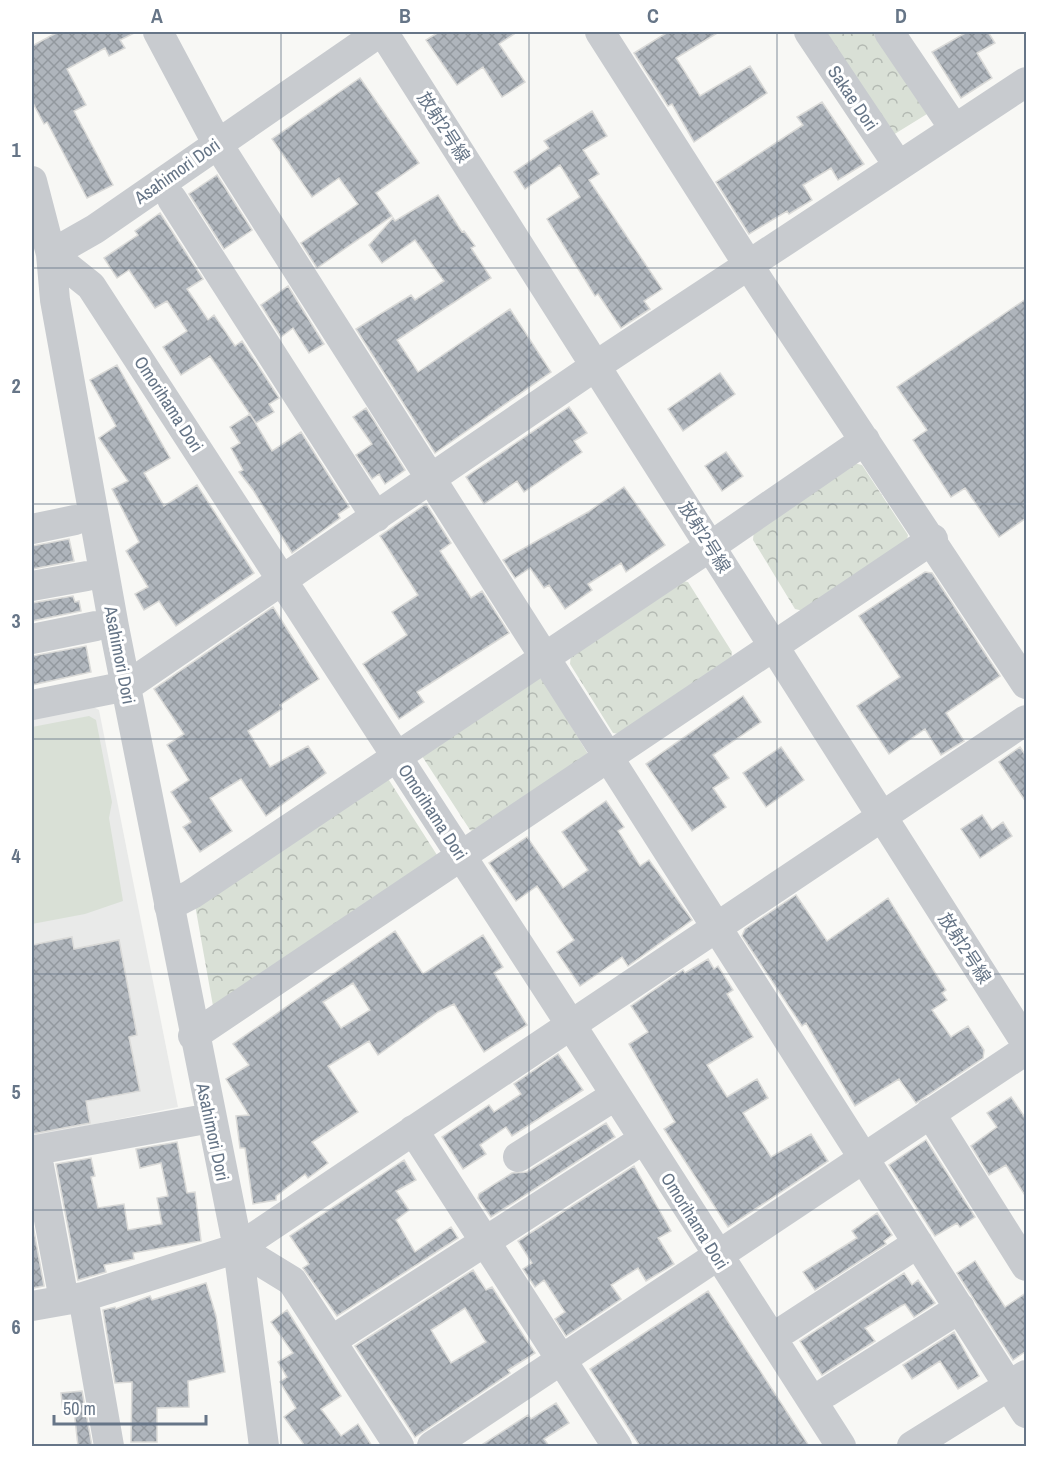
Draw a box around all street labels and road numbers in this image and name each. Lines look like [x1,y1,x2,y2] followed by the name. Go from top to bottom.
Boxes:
[822,60,884,136] street label: Sakae Dori
[412,87,476,167] street label: 放射2号線
[128,132,225,210] street label: Asahimori Dori
[129,351,209,457] street label: Omorihama Dori
[673,496,737,578] street label: 放射2号線
[98,603,142,706] street label: Asahimori Dori
[393,759,473,865] street label: Omorihama Dori
[933,908,997,988] street label: 放射2号線
[190,1080,236,1183] street label: Asahimori Dori
[655,1168,735,1274] street label: Omorihama Dori

